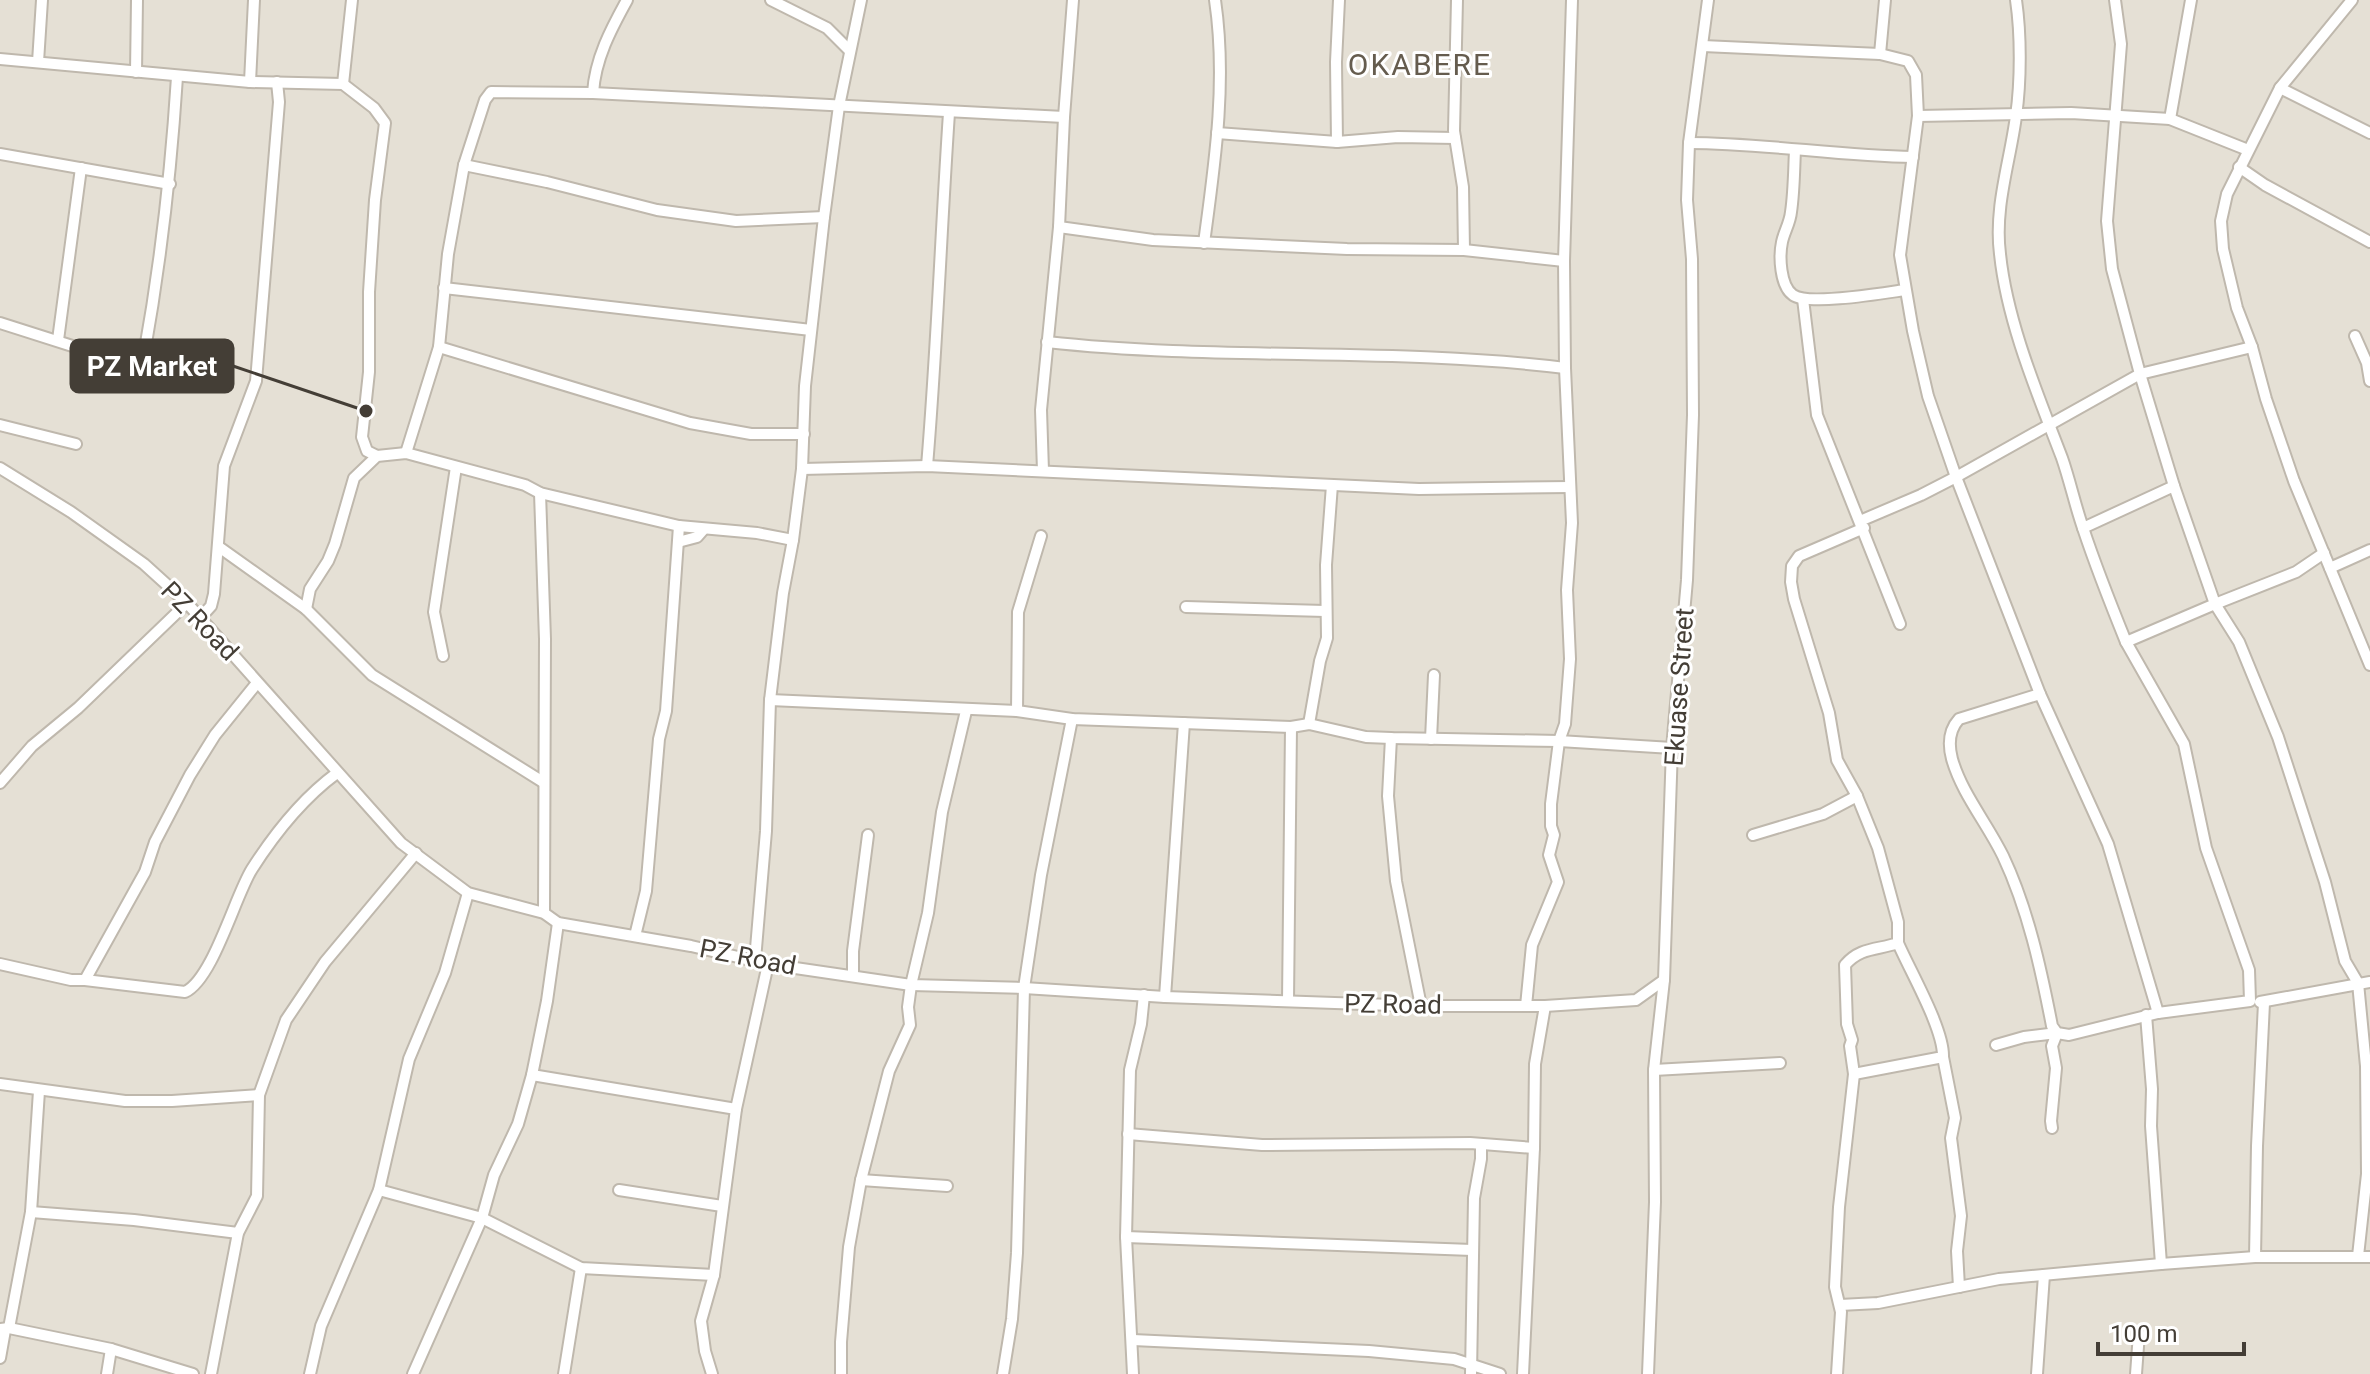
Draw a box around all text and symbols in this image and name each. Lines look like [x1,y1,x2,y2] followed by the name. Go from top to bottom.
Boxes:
[1348,47,1492,82] district label: OKABERE
[71,340,233,392] callout: PZ Market
[87,350,217,383] text: PZ Market
[155,575,245,667] street label: PZ Road
[1659,607,1699,767] street label: Ekuase Street
[697,933,799,981] street label: PZ Road
[1344,988,1442,1020] street label: PZ Road
[2098,1306,2244,1356] scale bar
[2110,1320,2177,1348] text: 100 m

